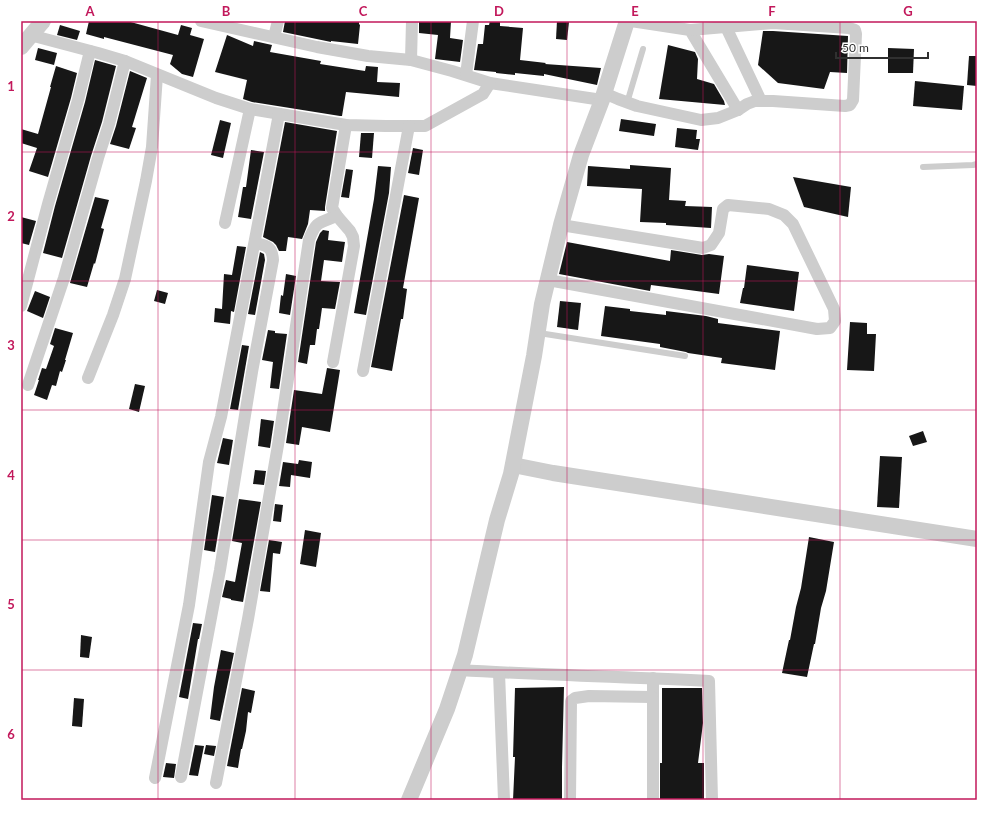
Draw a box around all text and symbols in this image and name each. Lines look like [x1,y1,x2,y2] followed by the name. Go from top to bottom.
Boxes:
[84,3,95,19] text: A
[222,3,231,19] text: B
[359,3,368,19] text: C
[494,3,504,19] text: D
[631,3,639,19] text: E
[768,3,776,19] text: F
[903,3,913,19] text: G
[836,34,928,60] scale bar
[842,40,869,55] text: 50 m
[7,78,15,94] text: 1
[7,208,15,224] text: 2
[7,337,15,353] text: 3
[7,467,15,483] text: 4
[7,596,15,612] text: 5
[7,726,15,742] text: 6

